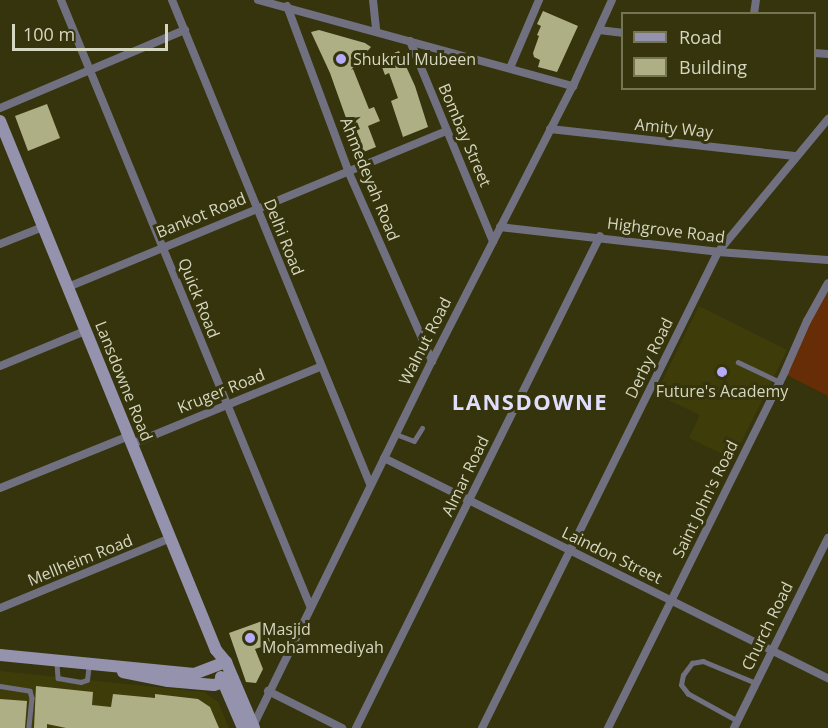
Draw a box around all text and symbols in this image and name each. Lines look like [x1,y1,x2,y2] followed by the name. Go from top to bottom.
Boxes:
[15,12,171,50] scale bar
[621,12,816,90] legend
[23,22,75,46] text: 100 m
[679,25,722,49] text: Road
[353,49,476,69] place label: Shukrul Mubeen
[334,52,348,66] marker: Shukrul Mubeen
[679,55,747,79] text: Building
[435,80,495,190] street label: Bombay Street
[336,114,404,244] street label: Ahmedeyah Road
[634,114,714,142] street label: Amity Way
[153,188,249,242] street label: Bankot Road
[260,196,308,278] street label: Delhi Road
[606,213,726,247] street label: Highgrove Road
[174,255,224,341] street label: Quick Road
[395,294,455,388] street label: Walnut Road
[621,315,677,401] street label: Derby Road
[91,318,157,444] street label: Lansdowne Road
[174,365,268,417] street label: Kruger Road
[715,365,729,379] marker: Future's Academy
[656,381,788,401] place label: Future's Academy
[452,389,608,415] district label: LANSDOWNE
[437,433,493,519] street label: Almar Road
[668,437,742,561] street label: Saint John's Road
[559,522,665,588] street label: Laindon Street
[25,530,135,590] street label: Mellheim Road
[737,579,797,673] street label: Church Road
[262,619,384,657] place label: Masjid Mohammediyah
[243,631,257,645] marker: Masjid Mohammediyah

